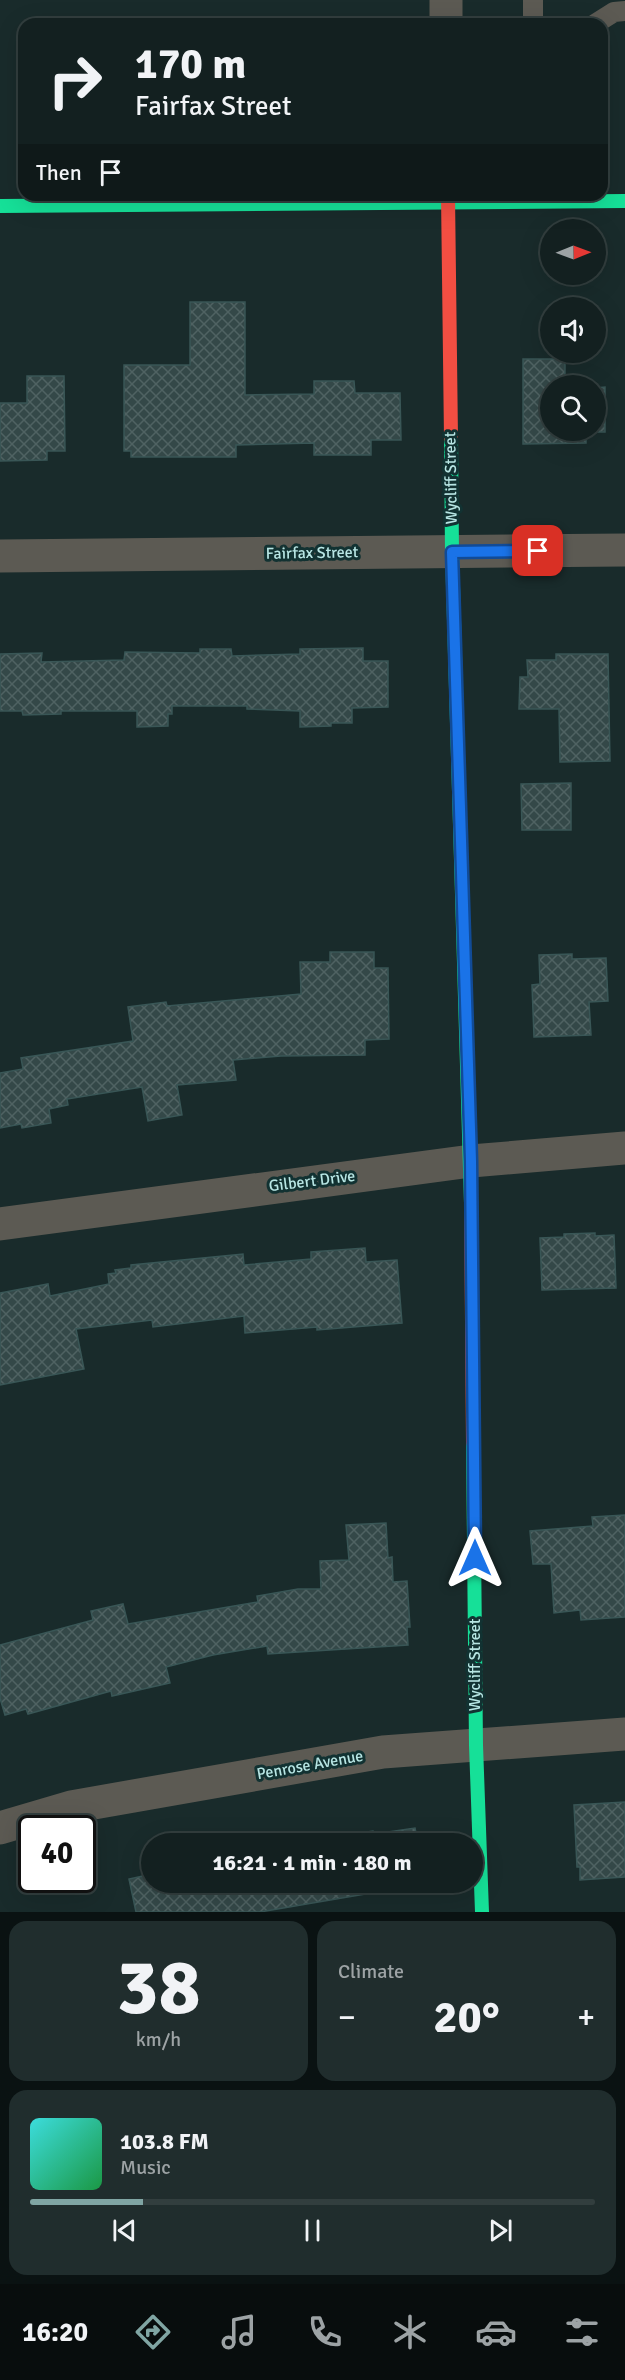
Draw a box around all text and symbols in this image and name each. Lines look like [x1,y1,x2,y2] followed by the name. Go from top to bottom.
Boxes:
[135,39,246,90] text: 170 m
[36,42,114,120] icon: right
[135,90,291,123] text: Fairfax Street
[94,156,127,189] icon: arrive
[36,159,82,186] text: Then
[540,219,606,285] north arrow
[540,219,606,441] map controls
[540,297,606,363] button: sound
[540,375,606,441] button: search
[440,431,462,525] street label: Wycliff Street
[512,525,563,576] pin
[521,534,554,567] icon: arrive
[265,542,359,564] street label: Fairfax Street
[268,1166,356,1196] street label: Gilbert Drive
[443,1526,507,1590] position arrow
[465,1618,485,1711] street label: Wycliff Street
[255,1746,365,1784] street label: Penrose Avenue
[18,1815,96,1893] speed limit sign: 40
[212,1849,412,1876] text: 16:21 · 1 min · 180 m
[116,1940,201,2036] text: 38
[338,1959,404,1984] text: Climate
[433,1990,500,2045] text: 20°
[338,1997,356,2038] text: −
[577,1997,595,2038] text: +
[136,2027,181,2052] text: km/h
[120,2128,209,2155] text: 103.8 FM
[120,2155,171,2180] text: Music
[108,2214,141,2247] icon: previous
[296,2214,329,2247] icon: pause
[484,2214,517,2247] icon: next
[132,2311,174,2353] icon: directions
[218,2311,260,2353] icon: music
[304,2311,346,2353] icon: phone
[389,2311,431,2353] icon: climate
[475,2311,517,2353] icon: car
[561,2311,603,2353] icon: filters
[22,2316,88,2349] text: 16:20

